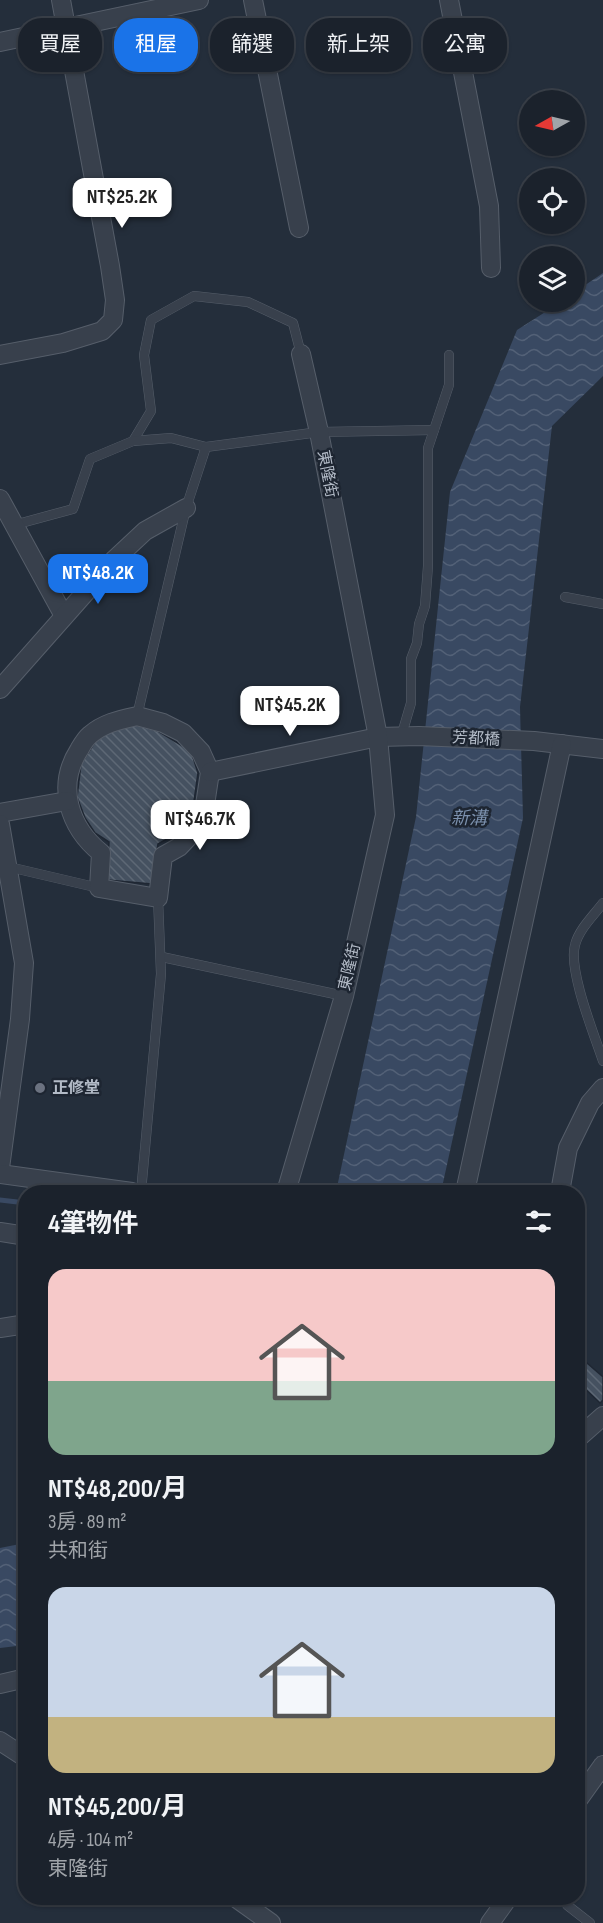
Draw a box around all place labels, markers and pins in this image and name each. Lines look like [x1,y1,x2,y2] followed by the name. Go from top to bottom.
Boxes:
[60,178,184,229] pin: NT$25.2K
[36,554,160,605] pin: NT$48.2K
[228,686,352,737] pin: NT$45.2K
[138,800,262,851] pin: NT$46.7K
[52,1079,100,1098] place label: 正修堂
[33,1081,47,1095] marker: 正修堂

